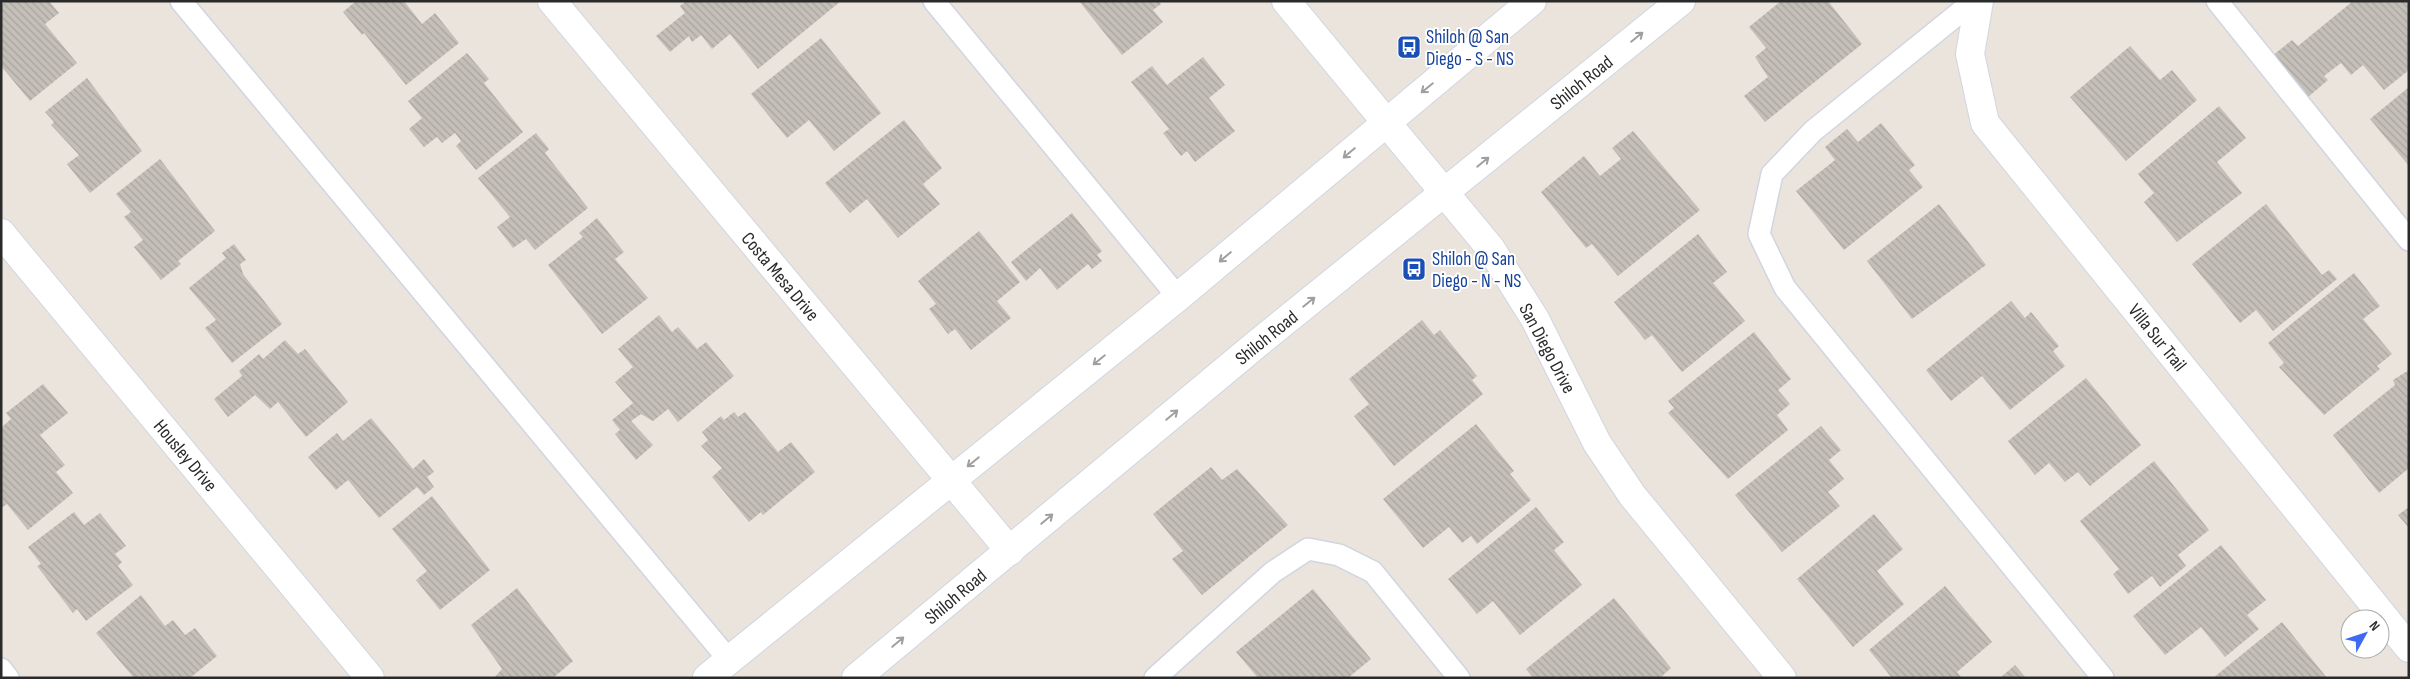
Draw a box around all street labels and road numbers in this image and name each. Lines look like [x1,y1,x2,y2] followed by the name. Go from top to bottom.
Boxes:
[1546,51,1618,115] street label: Shiloh Road
[736,228,824,326] street label: Costa Mesa Drive
[1513,300,1580,398] street label: San Diego Drive
[2123,300,2191,376] street label: Villa Sur Trail
[1231,306,1303,370] street label: Shiloh Road
[148,415,222,497] street label: Housley Drive
[920,565,992,630] street label: Shiloh Road

